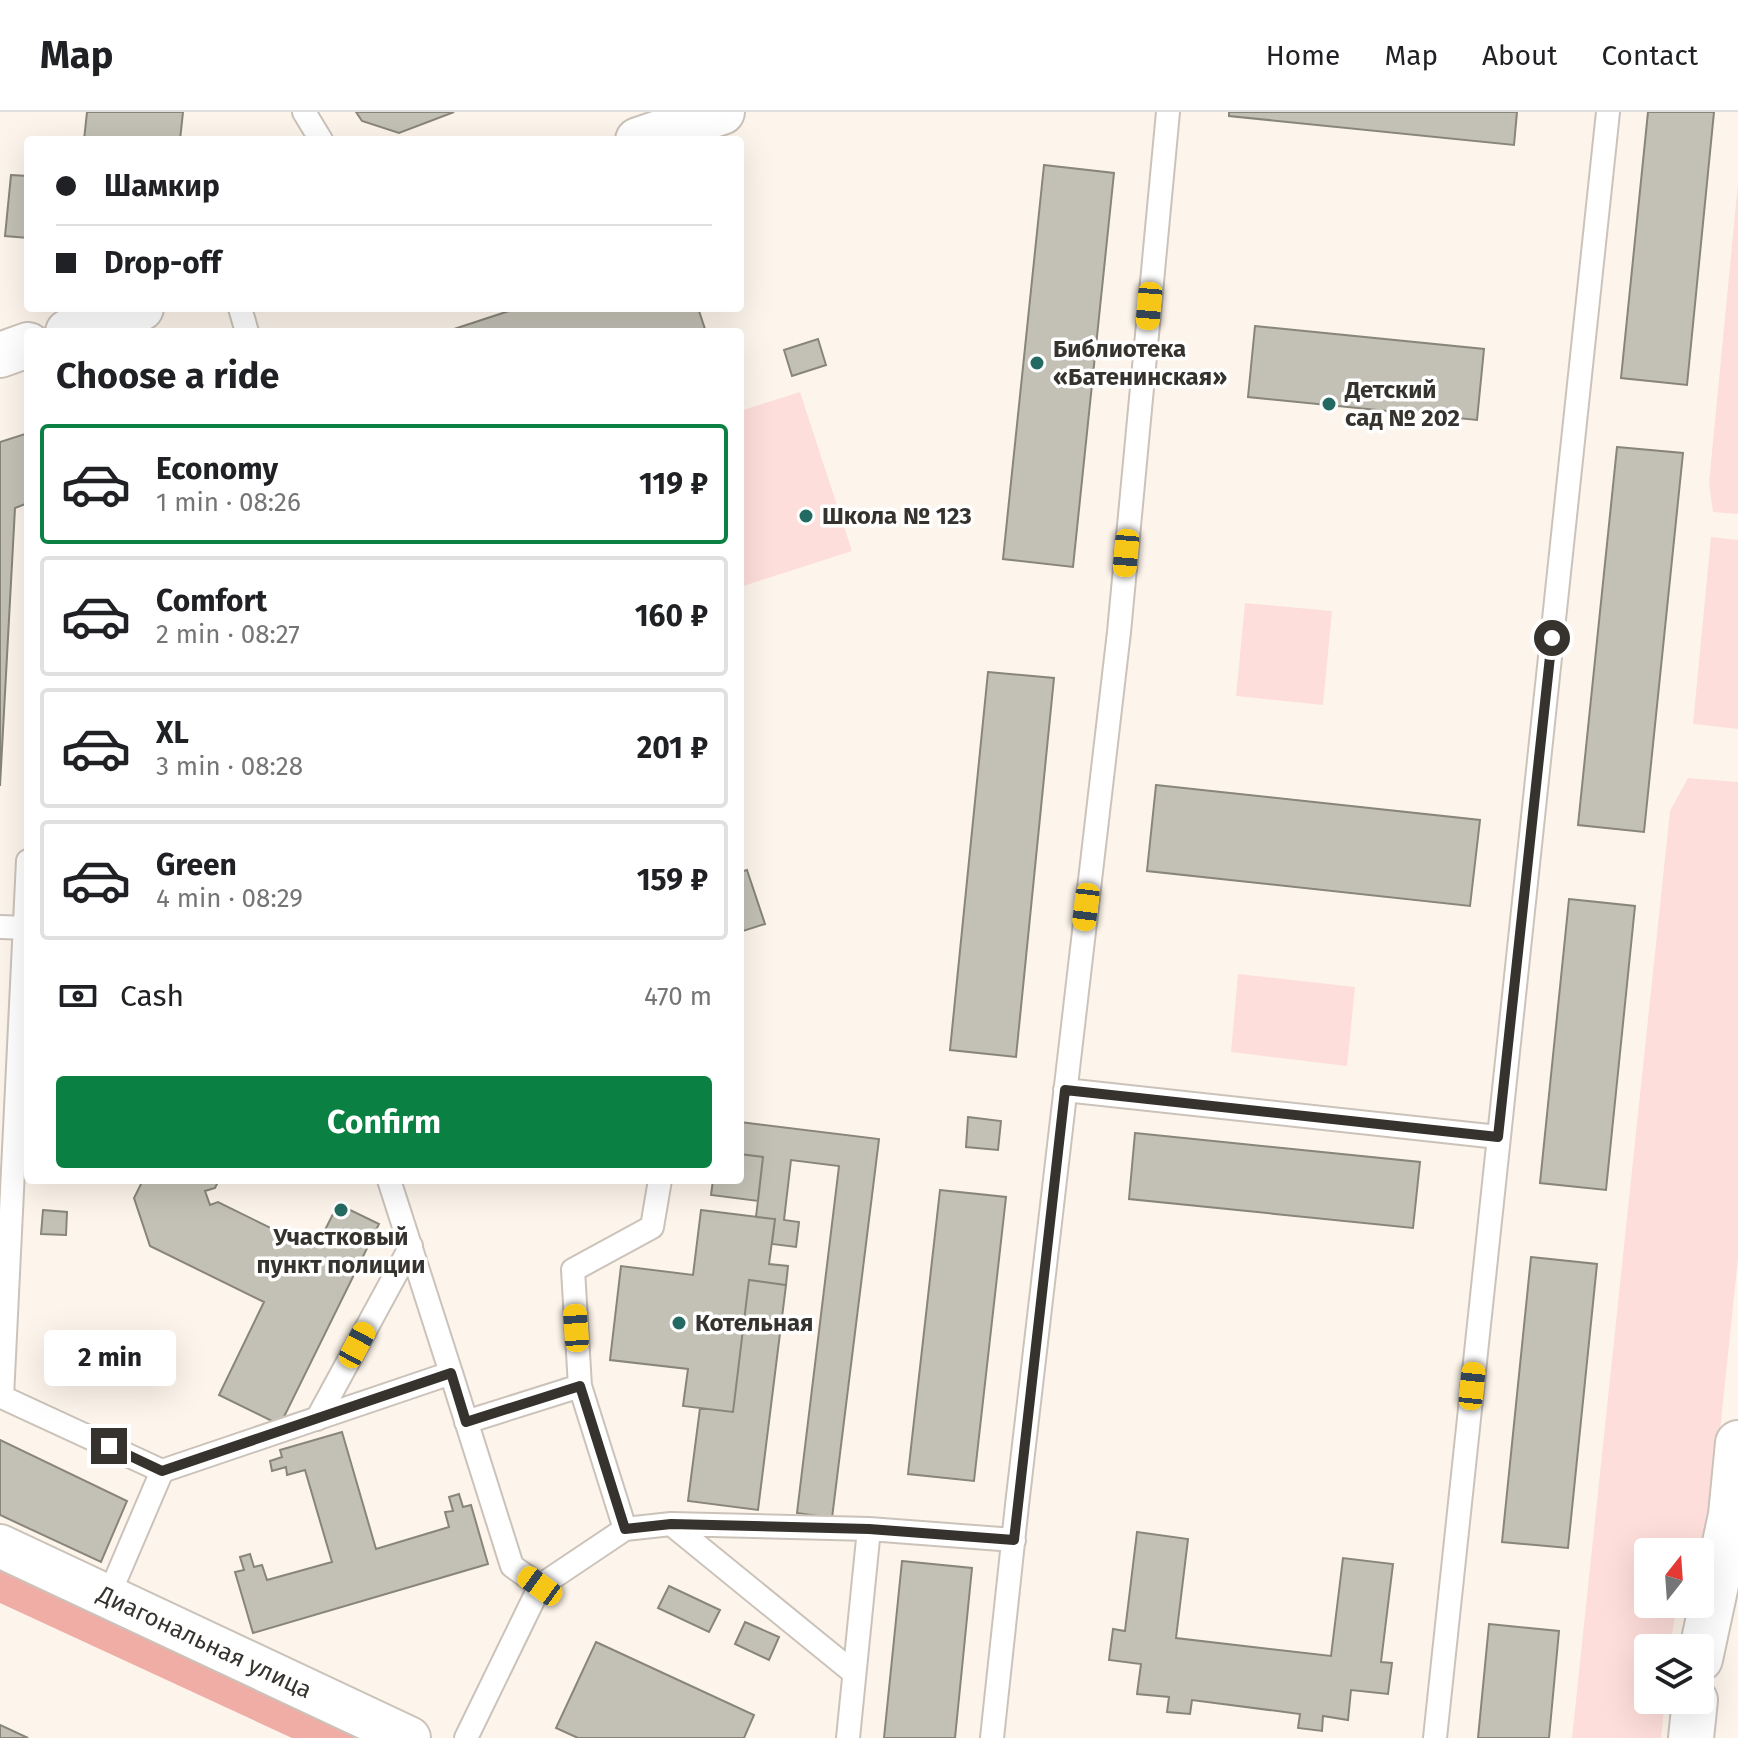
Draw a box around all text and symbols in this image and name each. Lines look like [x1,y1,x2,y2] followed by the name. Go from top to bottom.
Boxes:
[40,32,113,78] text: Map
[1266,39,1340,72] text: Home
[1384,39,1438,72] text: Map
[1482,39,1557,72] text: About
[1601,39,1698,72] text: Contact
[104,168,220,204] text: Шамкир
[104,245,221,281] text: Drop-off
[1135,281,1163,331] car
[1053,335,1227,391] place label: Библиотека «Батенинская»
[56,354,279,398] text: Choose a ride
[1028,354,1046,372] marker: Библиотека «Батенинская»
[1344,376,1460,432] place label: Детский сад № 202
[1320,395,1338,413] marker: Детский сад № 202
[60,448,132,520] icon: car
[156,451,278,487] text: Economy
[639,466,708,502] text: 119 ₽
[156,487,301,518] text: 1 min · 08:26
[822,502,972,530] place label: Школа № 123
[797,507,815,525] marker: Школа № 123
[1112,528,1140,578] car
[60,580,132,652] icon: car
[156,583,267,619] text: Comfort
[635,598,708,634] text: 160 ₽
[156,619,300,650] text: 2 min · 08:27
[1534,620,1570,656] route start
[60,712,132,784] icon: car
[156,715,189,751] text: XL
[637,730,708,766] text: 201 ₽
[156,751,303,782] text: 3 min · 08:28
[60,844,132,916] icon: car
[156,847,237,883] text: Green
[637,862,708,898] text: 159 ₽
[1071,882,1101,932] car
[156,883,303,914] text: 4 min · 08:29
[56,974,100,1018] icon: cash
[120,978,184,1014] text: Cash
[644,981,712,1012] text: 470 m
[56,1076,712,1168] button: Confirm
[332,1201,350,1219] marker: Участковый пункт полиции
[257,1223,425,1279] place label: Участковый пункт полиции
[562,1303,590,1353] car
[695,1309,813,1337] place label: Котельная
[670,1314,688,1332] marker: Котельная
[335,1318,379,1372] car
[43,1330,175,1386] callout: 2 min
[78,1342,142,1373] text: 2 min
[1458,1361,1486,1411] car
[91,1428,127,1464] route end
[1634,1538,1714,1618] north arrow
[1634,1538,1714,1714] map controls
[514,1562,566,1610] car
[92,1579,316,1704] street label: Диагональная улица
[1634,1634,1714,1714] button: layers

